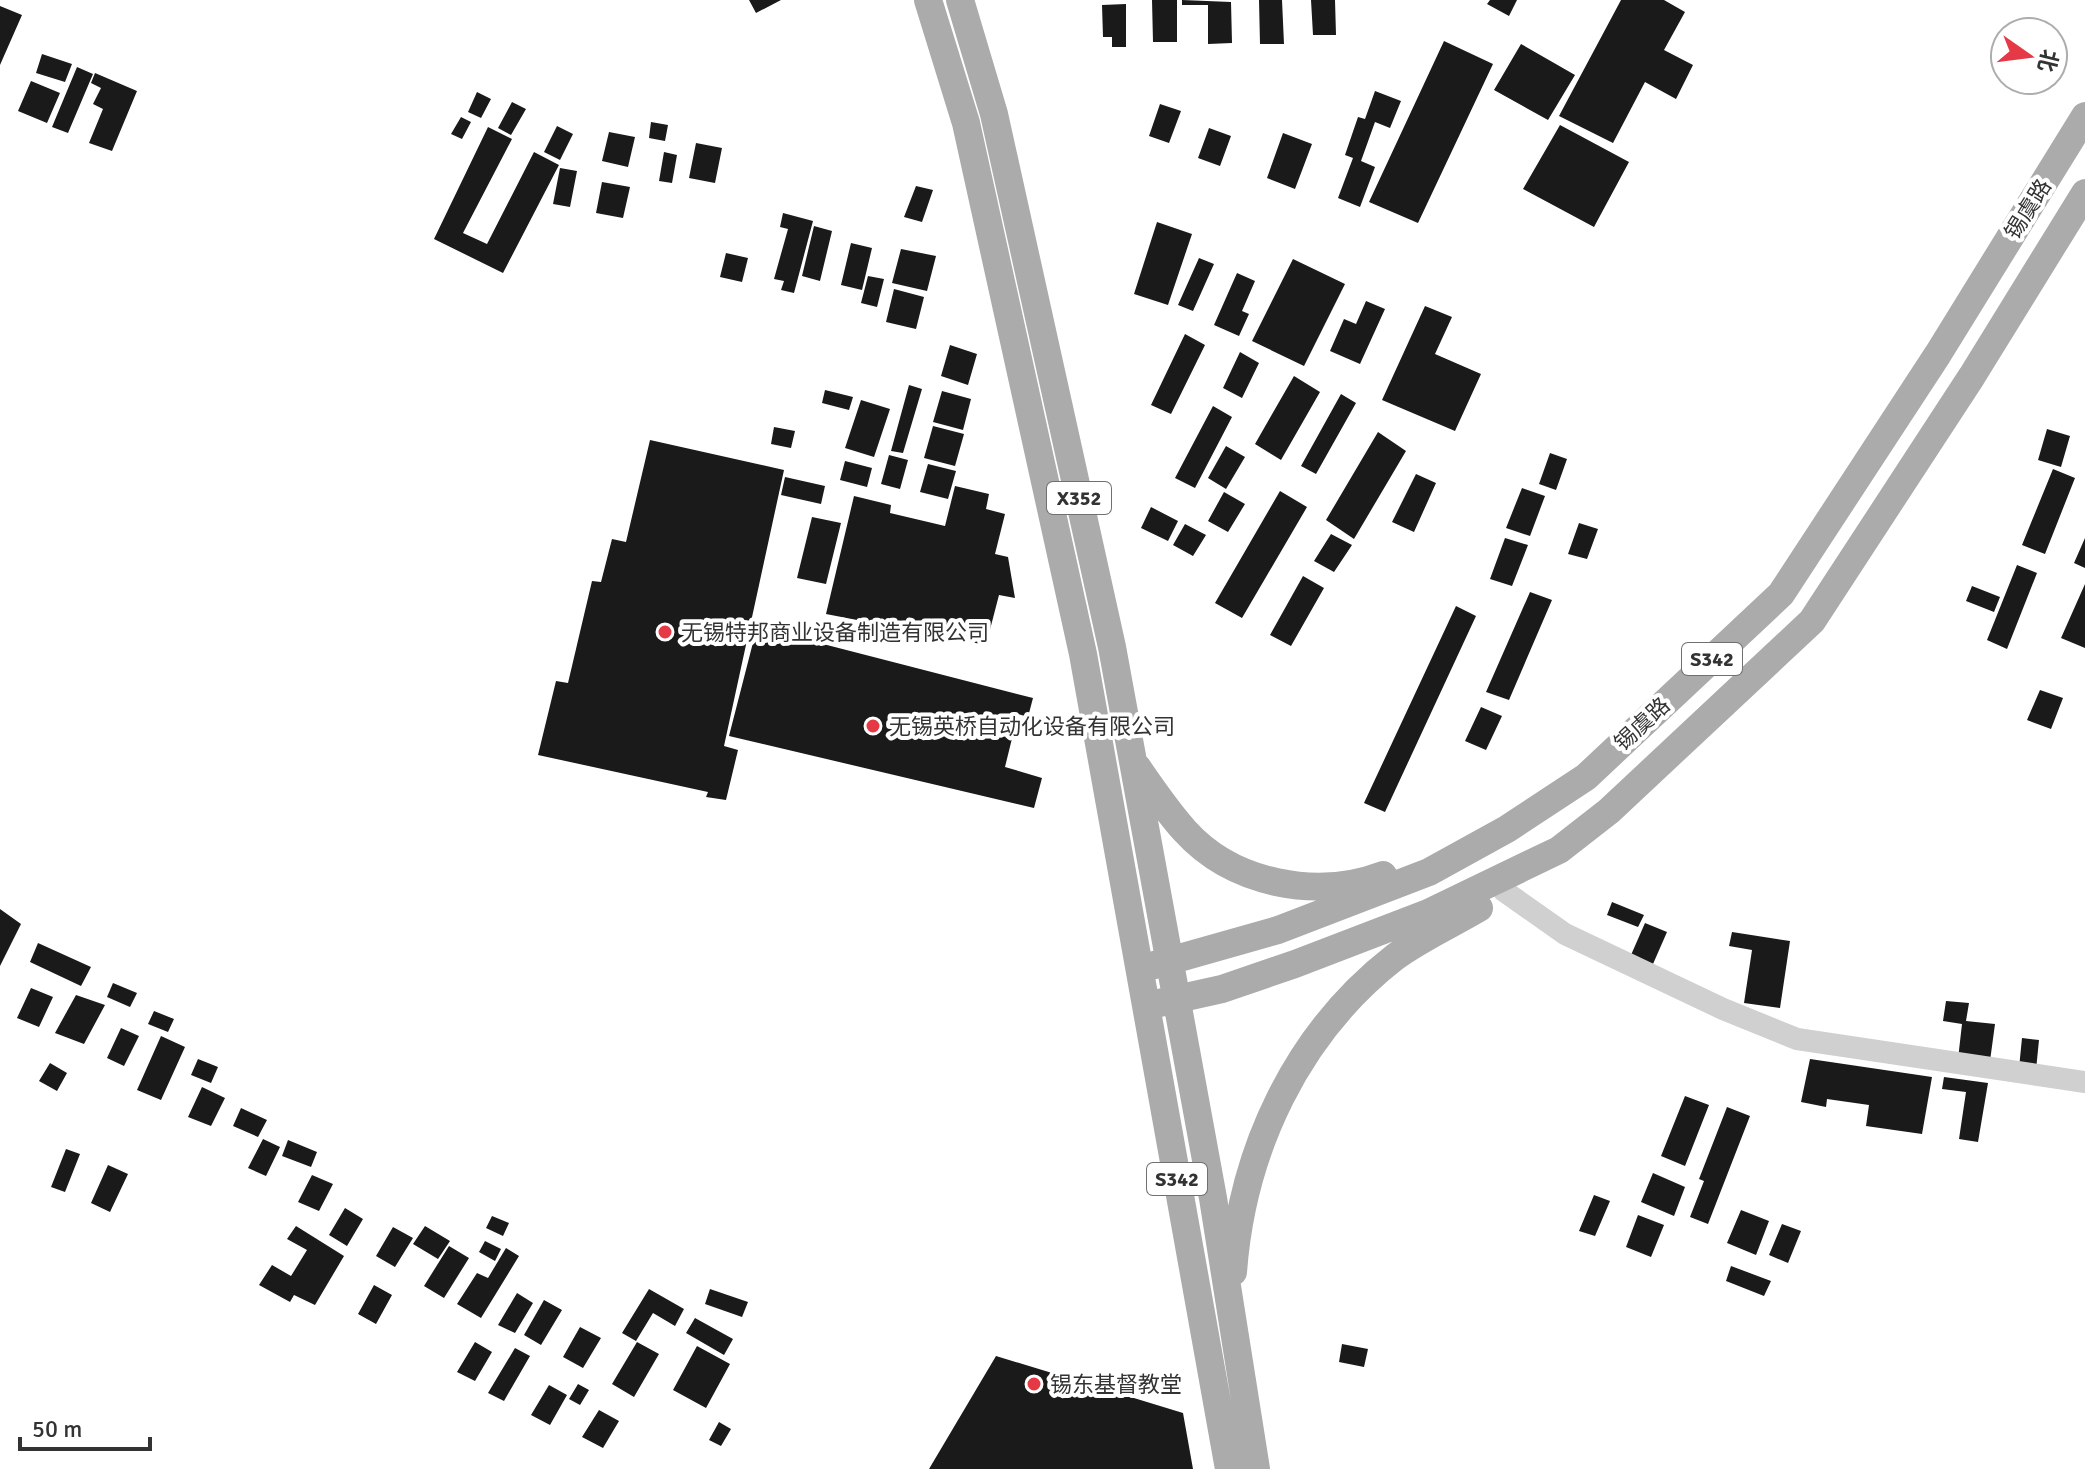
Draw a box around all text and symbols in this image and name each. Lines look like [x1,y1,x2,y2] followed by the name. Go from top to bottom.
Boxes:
[1989,16,2069,96] north arrow
[2032,47,2064,75] text: 北
[1999,174,2057,244] street label: 锡虞路
[1047,482,1111,514] road number: X352
[681,619,989,646] place label: 无锡特邦商业设备制造有限公司
[656,623,674,641] marker: 无锡特邦商业设备制造有限公司
[1682,643,1742,675] road number: S342
[1609,692,1675,756] street label: 锡虞路
[889,713,1175,740] place label: 无锡英桥自动化设备有限公司
[864,717,882,735] marker: 无锡英桥自动化设备有限公司
[1147,1163,1207,1195] road number: S342
[1050,1371,1182,1398] place label: 锡东基督教堂
[1025,1375,1043,1393] marker: 锡东基督教堂
[20,1401,150,1451] scale bar
[32,1414,82,1444] text: 50 m

